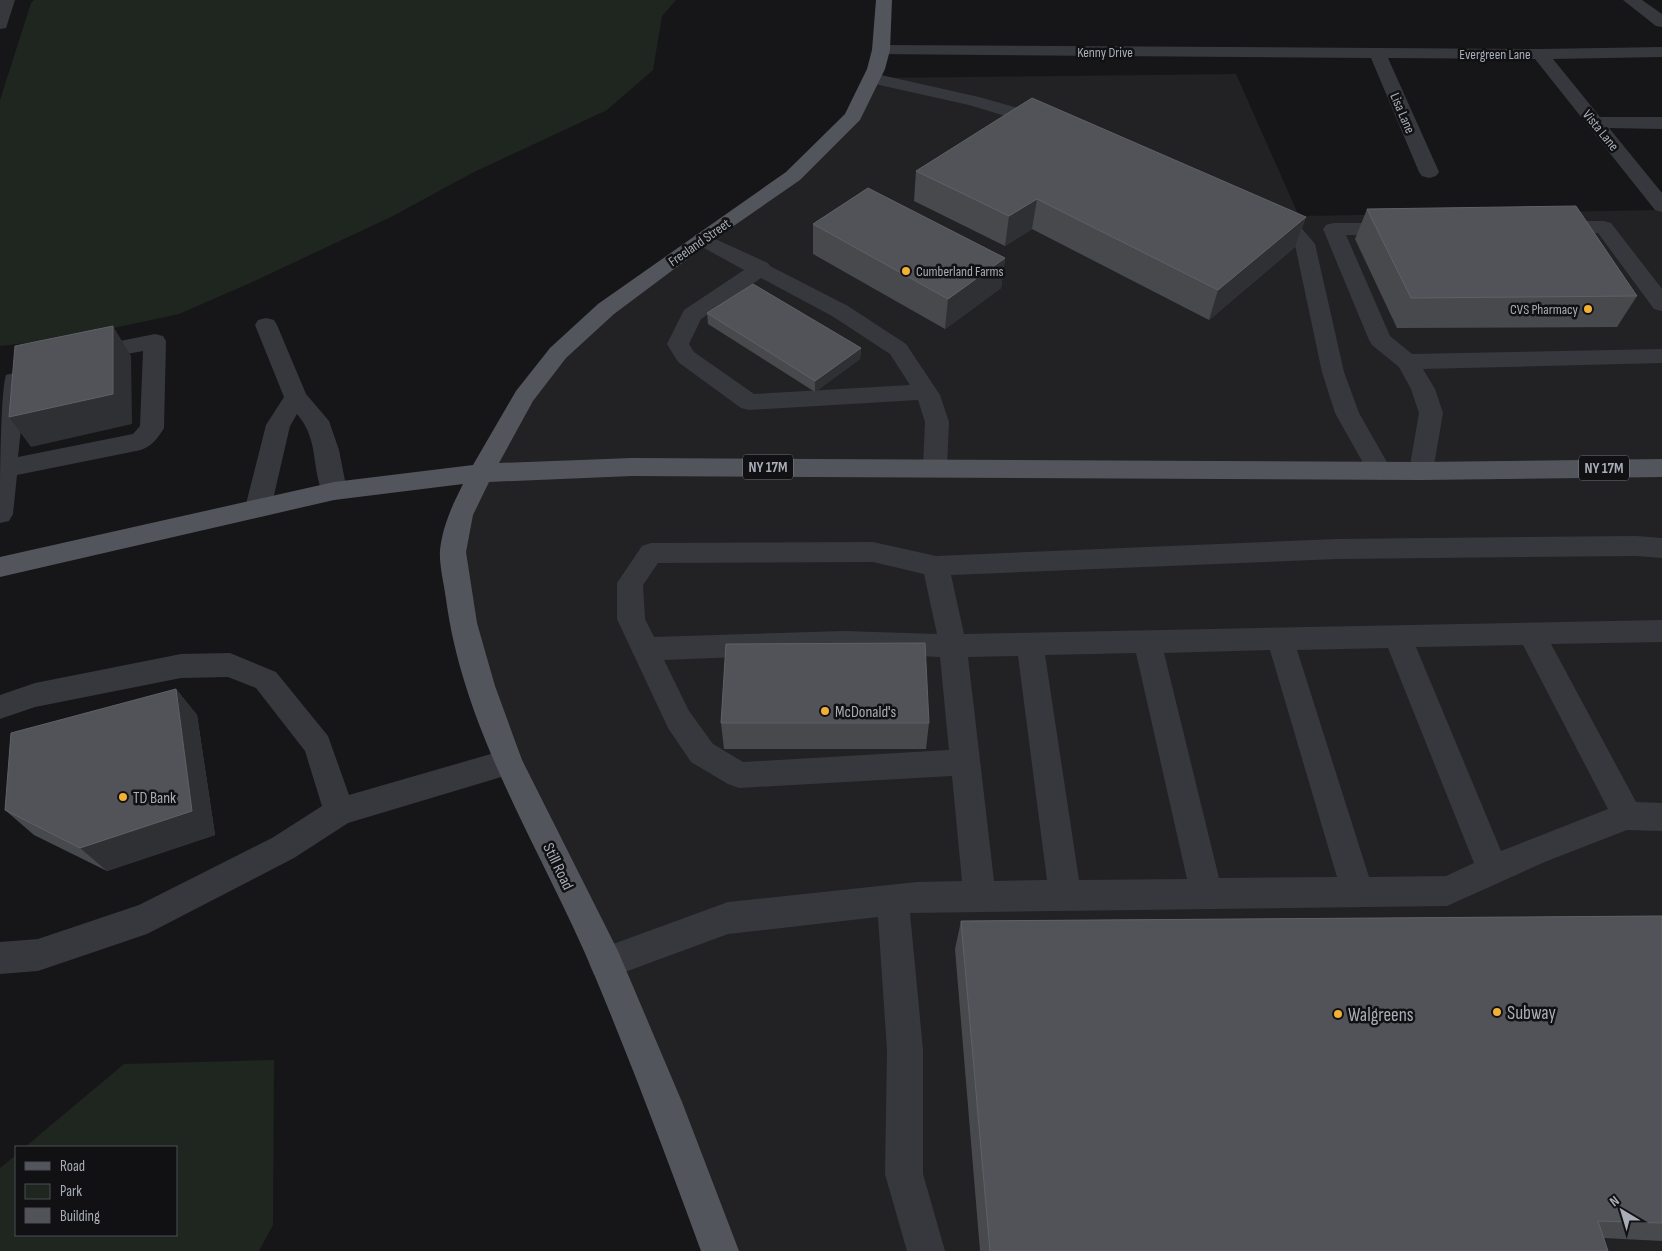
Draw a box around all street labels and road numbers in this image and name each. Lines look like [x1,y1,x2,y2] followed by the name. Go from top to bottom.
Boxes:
[1077,44,1133,61] street label: Kenny Drive
[1459,46,1531,63] street label: Evergreen Lane
[1386,90,1419,136] street label: Lisa Lane
[1579,106,1622,154] street label: Vista Lane
[665,215,734,270] street label: Freeland Street
[743,454,793,480] road number: NY 17M
[1579,456,1629,480] road number: NY 17M
[538,840,577,893] street label: Still Road

